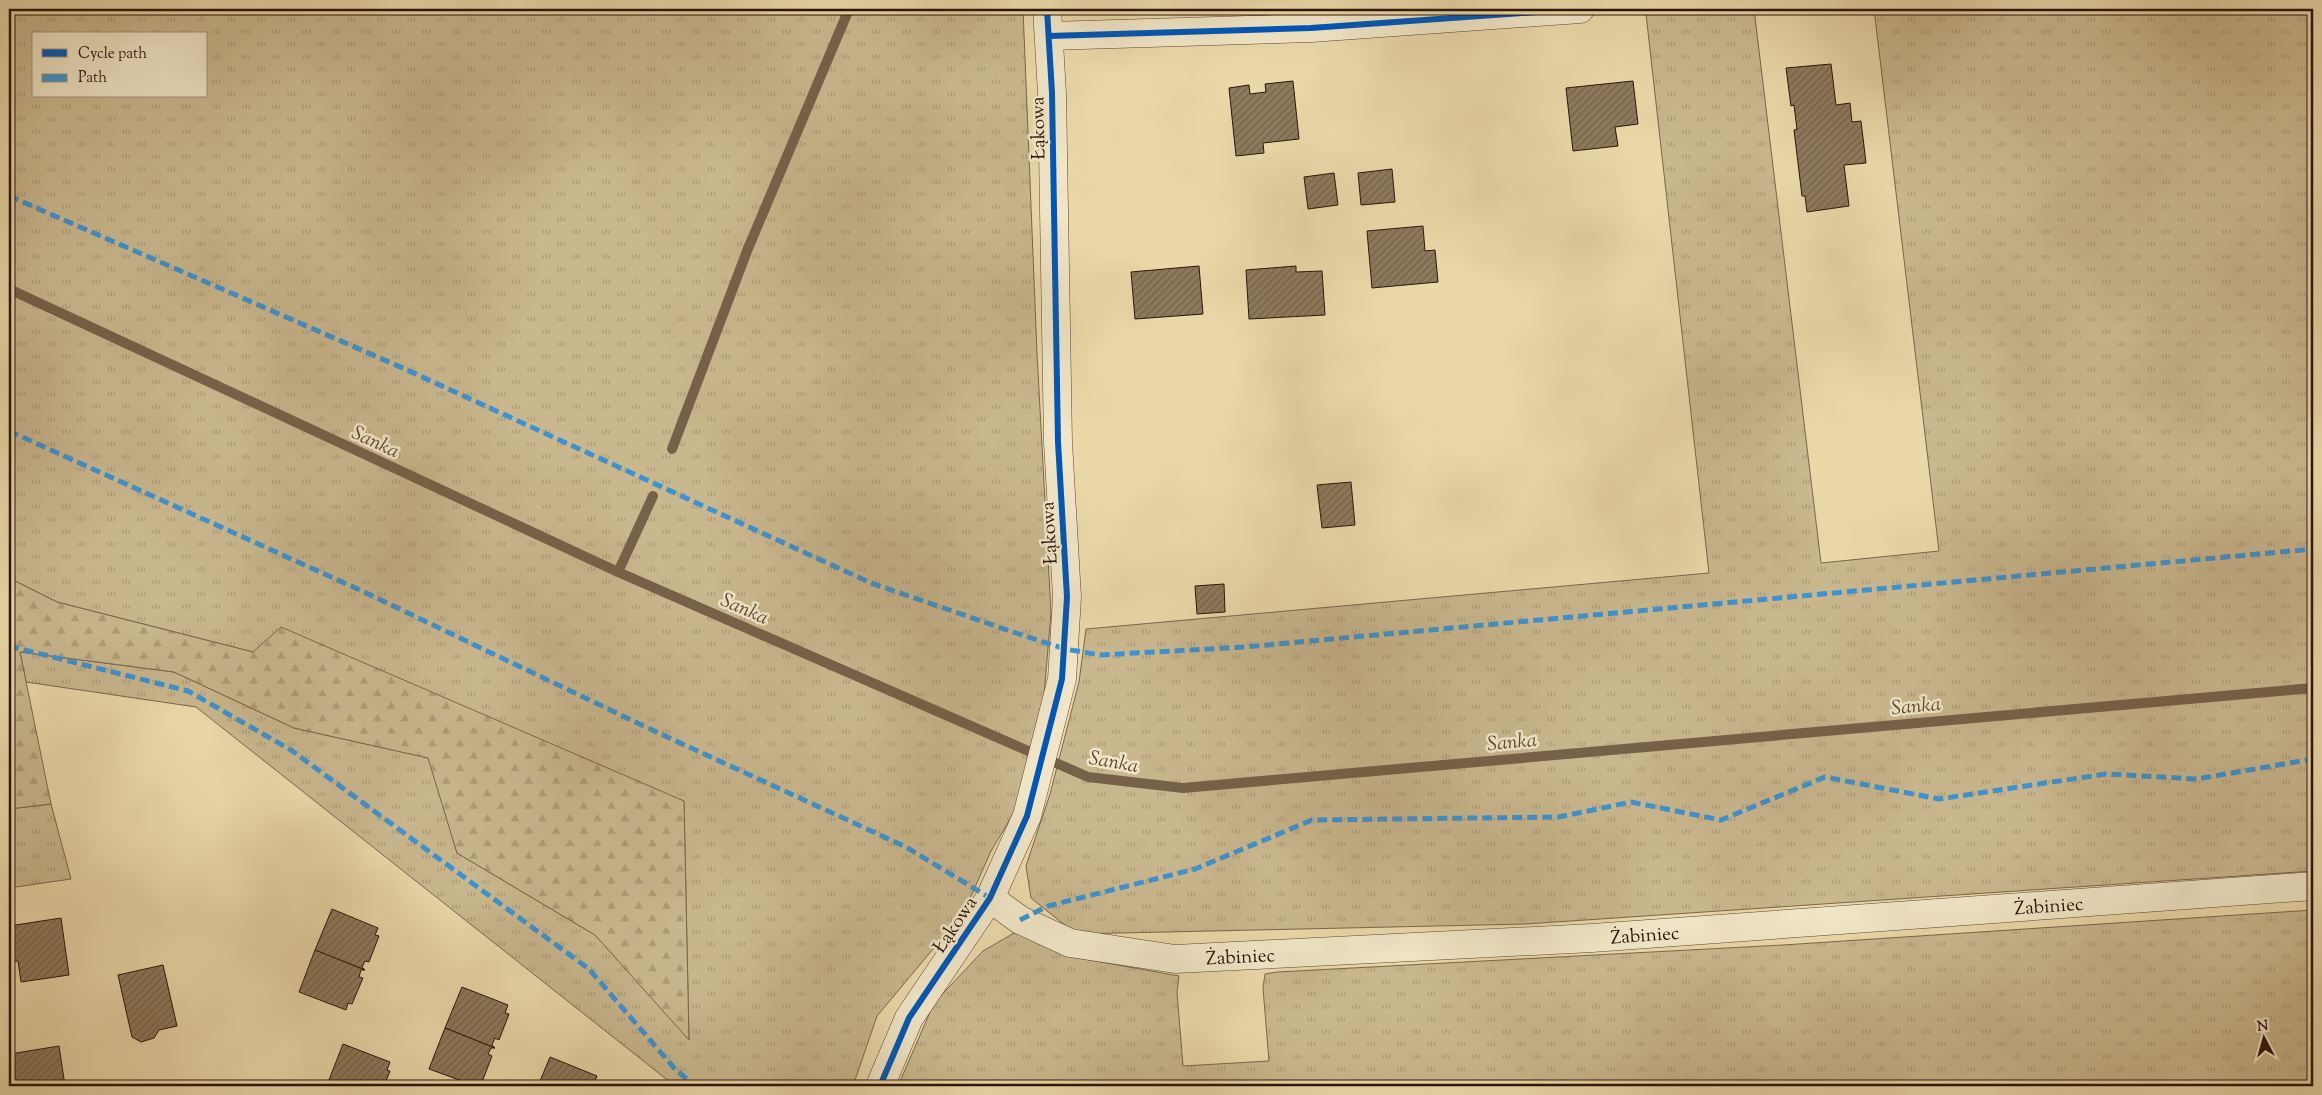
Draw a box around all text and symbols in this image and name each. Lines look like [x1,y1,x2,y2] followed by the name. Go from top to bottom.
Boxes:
[32,32,208,98] legend
[78,44,147,65] text: Cycle path
[78,68,107,89] text: Path
[1025,96,1054,160] street label: Łąkowa
[346,420,404,467] water label: Sanka
[1035,500,1066,565] street label: Łąkowa
[715,587,773,634] water label: Sanka
[1890,691,1942,724] water label: Sanka
[1486,727,1538,760] water label: Sanka
[1087,745,1141,782] water label: Sanka
[927,892,985,959] street label: Łąkowa
[2014,892,2085,923] street label: Żabiniec
[1610,921,1681,953] street label: Żabiniec
[1205,943,1276,973] street label: Żabiniec
[2240,1012,2290,1062] north arrow
[2256,1017,2269,1038] text: N

